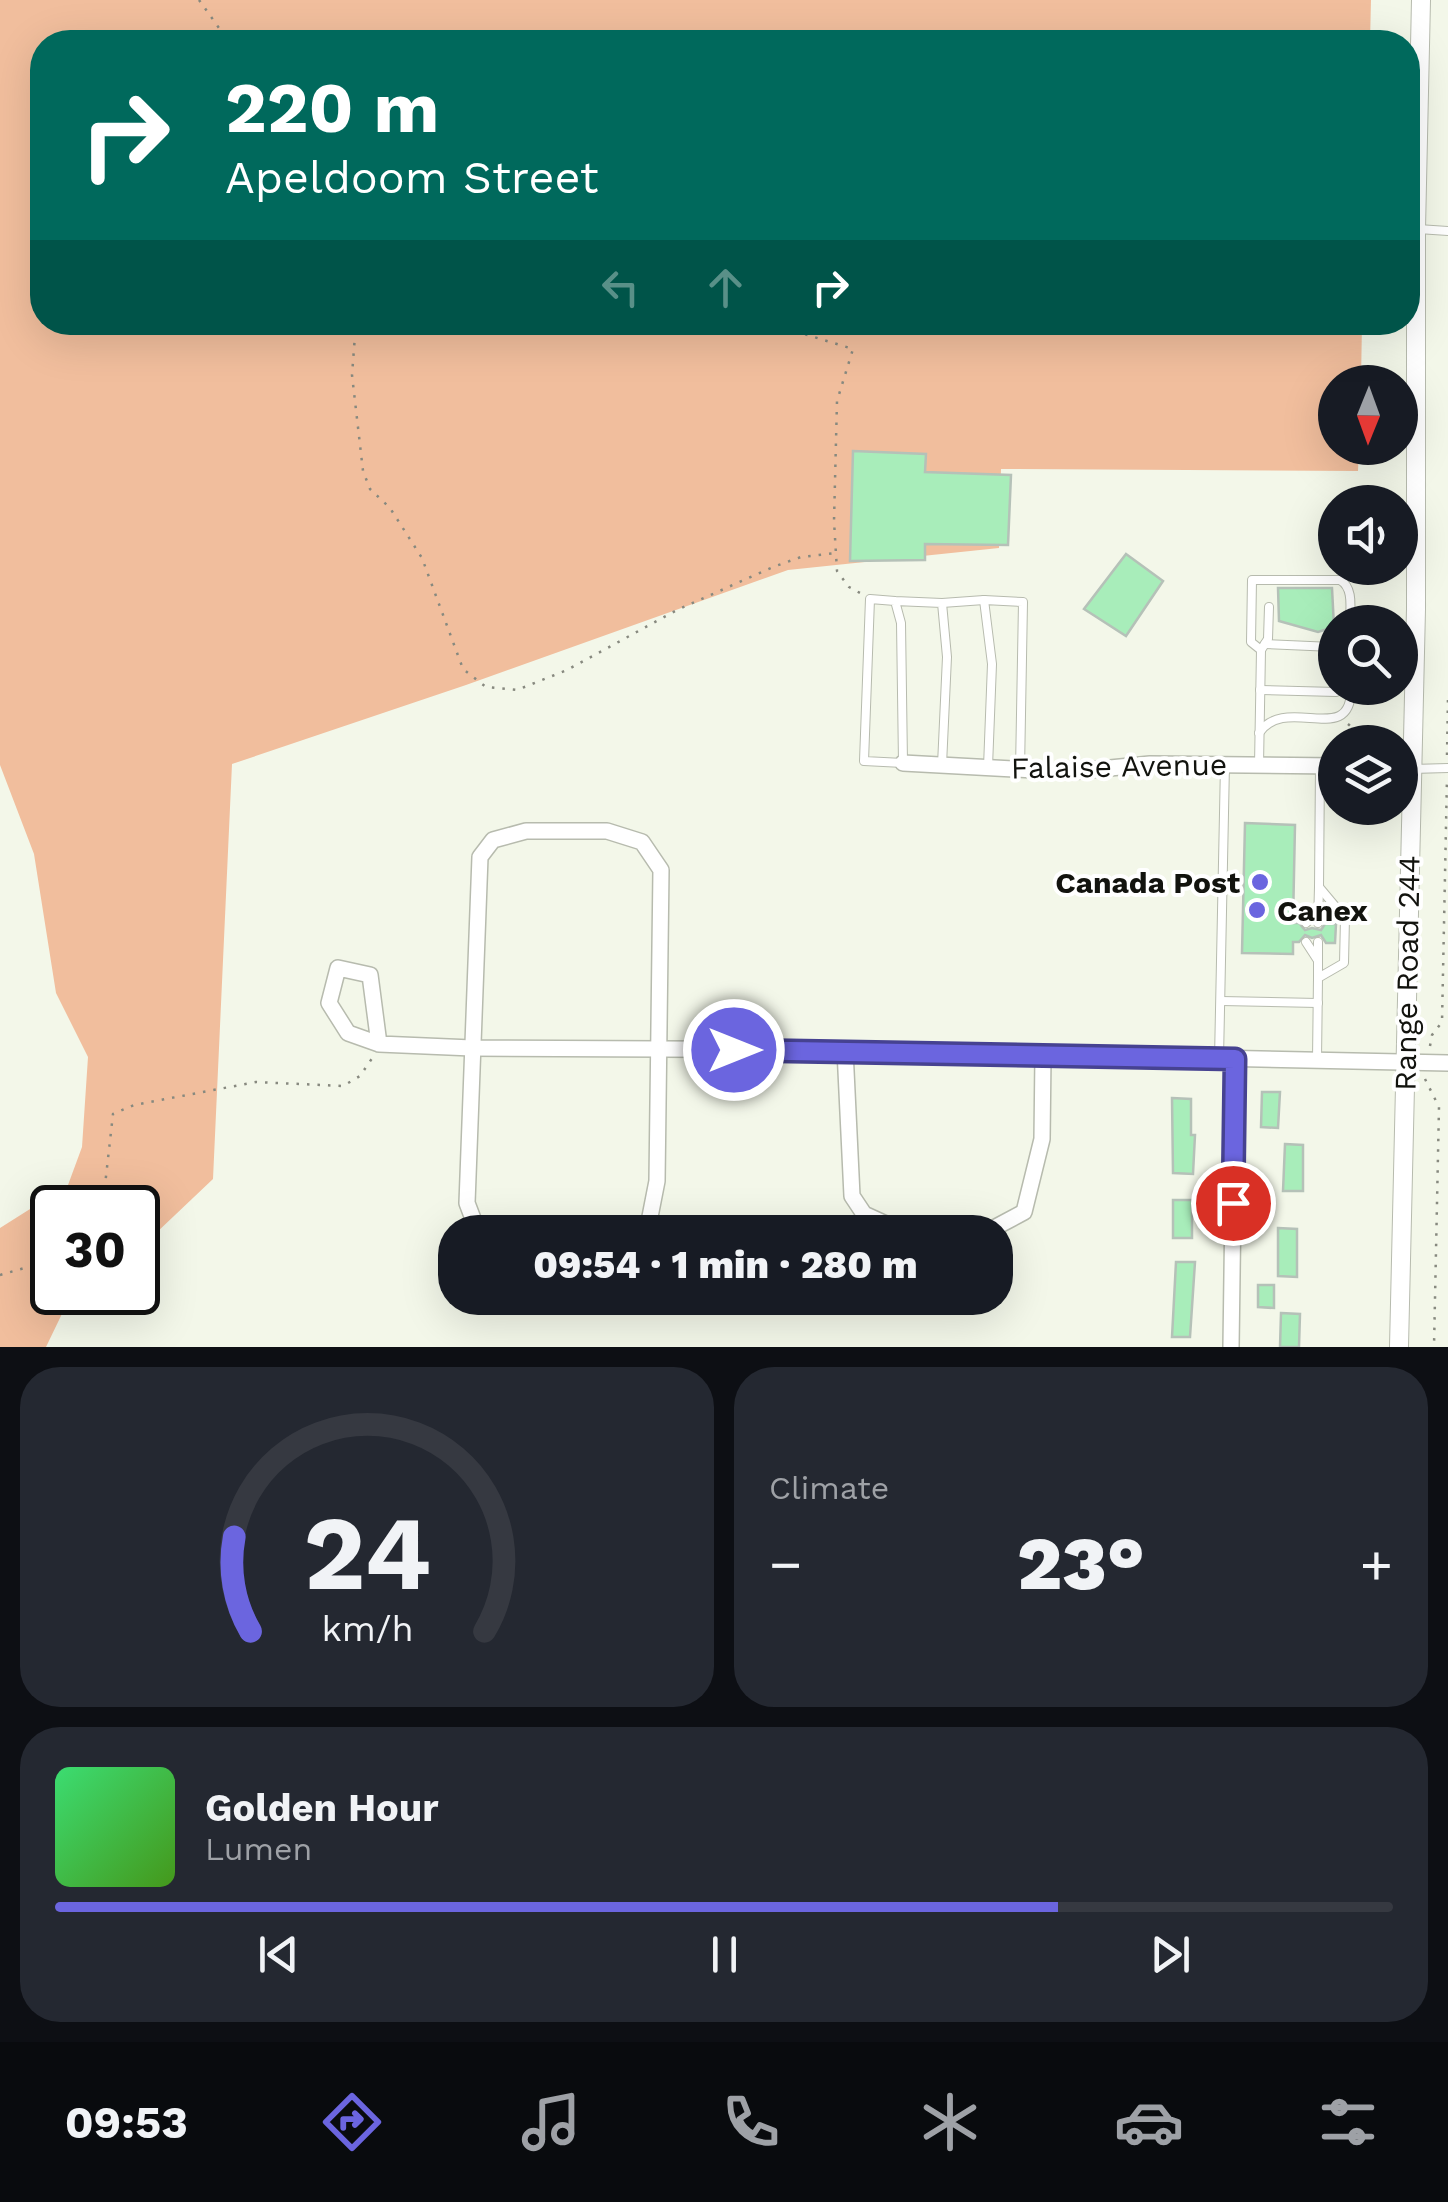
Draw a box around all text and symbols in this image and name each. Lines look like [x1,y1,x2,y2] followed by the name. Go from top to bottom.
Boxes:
[225,67,439,149] text: 220 m
[60,70,190,200] icon: right
[225,151,599,204] text: Apeldoom Street
[593,260,648,315] icon: left
[698,260,753,315] icon: ahead
[803,260,858,315] icon: right
[1318,365,1418,465] north arrow
[1318,365,1418,825] map controls
[1318,485,1418,585] button: sound
[1318,605,1418,705] button: search
[1318,725,1418,825] button: layers
[1011,747,1227,785] street label: Falaise Avenue
[1387,855,1427,1091] street label: Range Road 244
[1055,865,1240,900] place label: Canada Post
[1249,871,1271,893] marker: Canada Post
[1277,893,1368,928] place label: Canex
[1246,899,1268,921] marker: Canex
[682,998,786,1102] position arrow
[1191,1161,1276,1246] pin
[1206,1176,1261,1231] icon: arrive
[30,1185,160,1315] speed limit sign: 30
[533,1243,918,1287] text: 09:54 · 1 min · 280 m
[769,1469,889,1507] text: Climate
[303,1492,431,1614] text: 24
[1017,1519,1145,1607] text: 23°
[769,1532,802,1596] text: −
[1360,1532,1393,1596] text: +
[321,1608,413,1650] text: km/h
[205,1786,439,1830] text: Golden Hour
[205,1830,312,1868] text: Lumen
[251,1927,306,1982] icon: previous
[697,1927,752,1982] icon: pause
[1143,1927,1198,1982] icon: next
[317,2087,387,2157] icon: directions
[516,2087,586,2157] icon: music
[716,2087,786,2157] icon: phone
[915,2087,985,2157] icon: climate
[1114,2087,1184,2157] icon: car
[1313,2087,1383,2157] icon: filters
[65,2096,188,2149] text: 09:53

